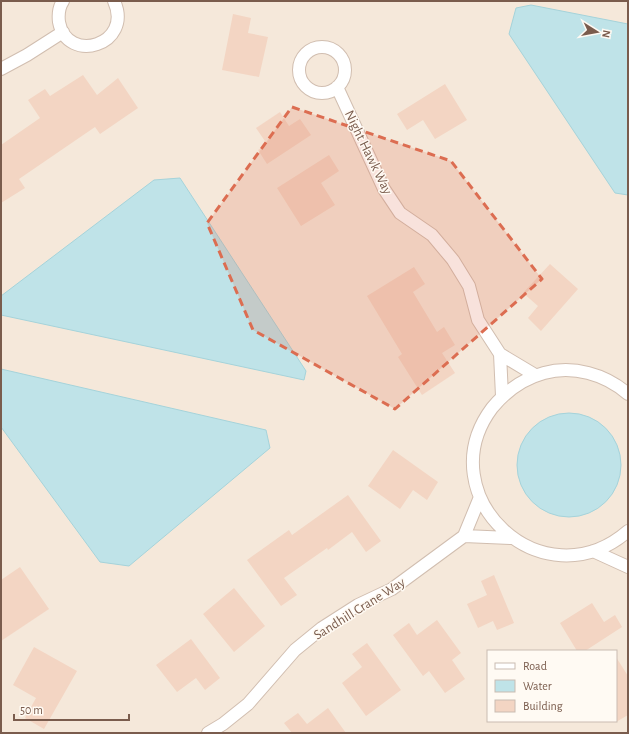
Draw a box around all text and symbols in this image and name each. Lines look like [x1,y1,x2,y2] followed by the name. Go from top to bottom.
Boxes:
[577,12,617,52] north arrow
[600,29,612,39] text: N
[342,108,394,197] street label: Night Hawk Way
[311,575,408,643] street label: Sandhill Crane Way
[487,650,617,722] legend
[523,660,547,672] text: Road
[523,680,552,692] text: Water
[14,696,129,722] scale bar
[523,700,563,712] text: Building
[20,704,43,716] text: 50 m

